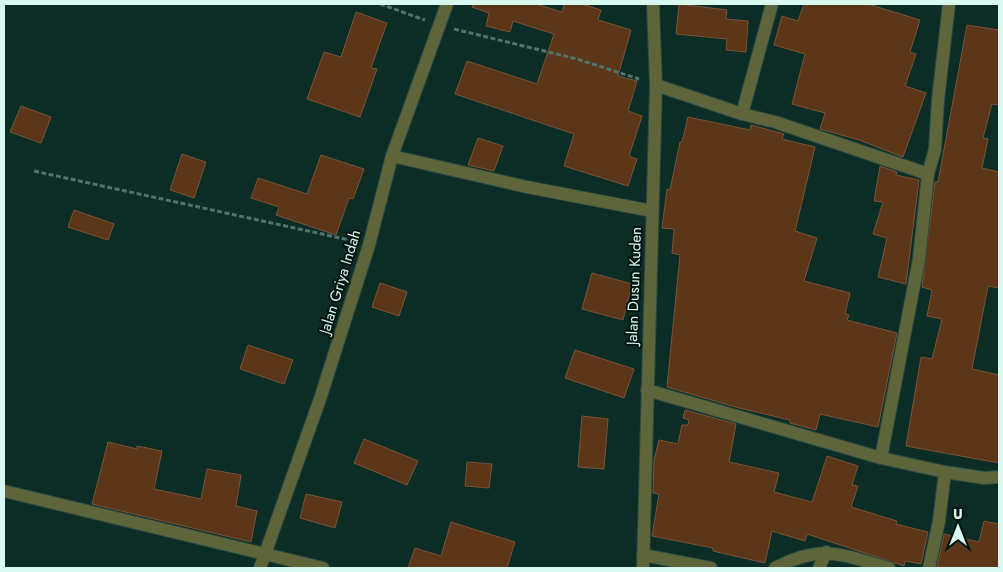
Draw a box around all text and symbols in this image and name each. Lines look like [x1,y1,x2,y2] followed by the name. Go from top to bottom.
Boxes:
[313,227,366,339] street label: Jalan Griya Indah
[621,227,647,347] street label: Jalan Dusun Kuden
[933,502,983,552] north arrow
[953,504,963,524] text: U

